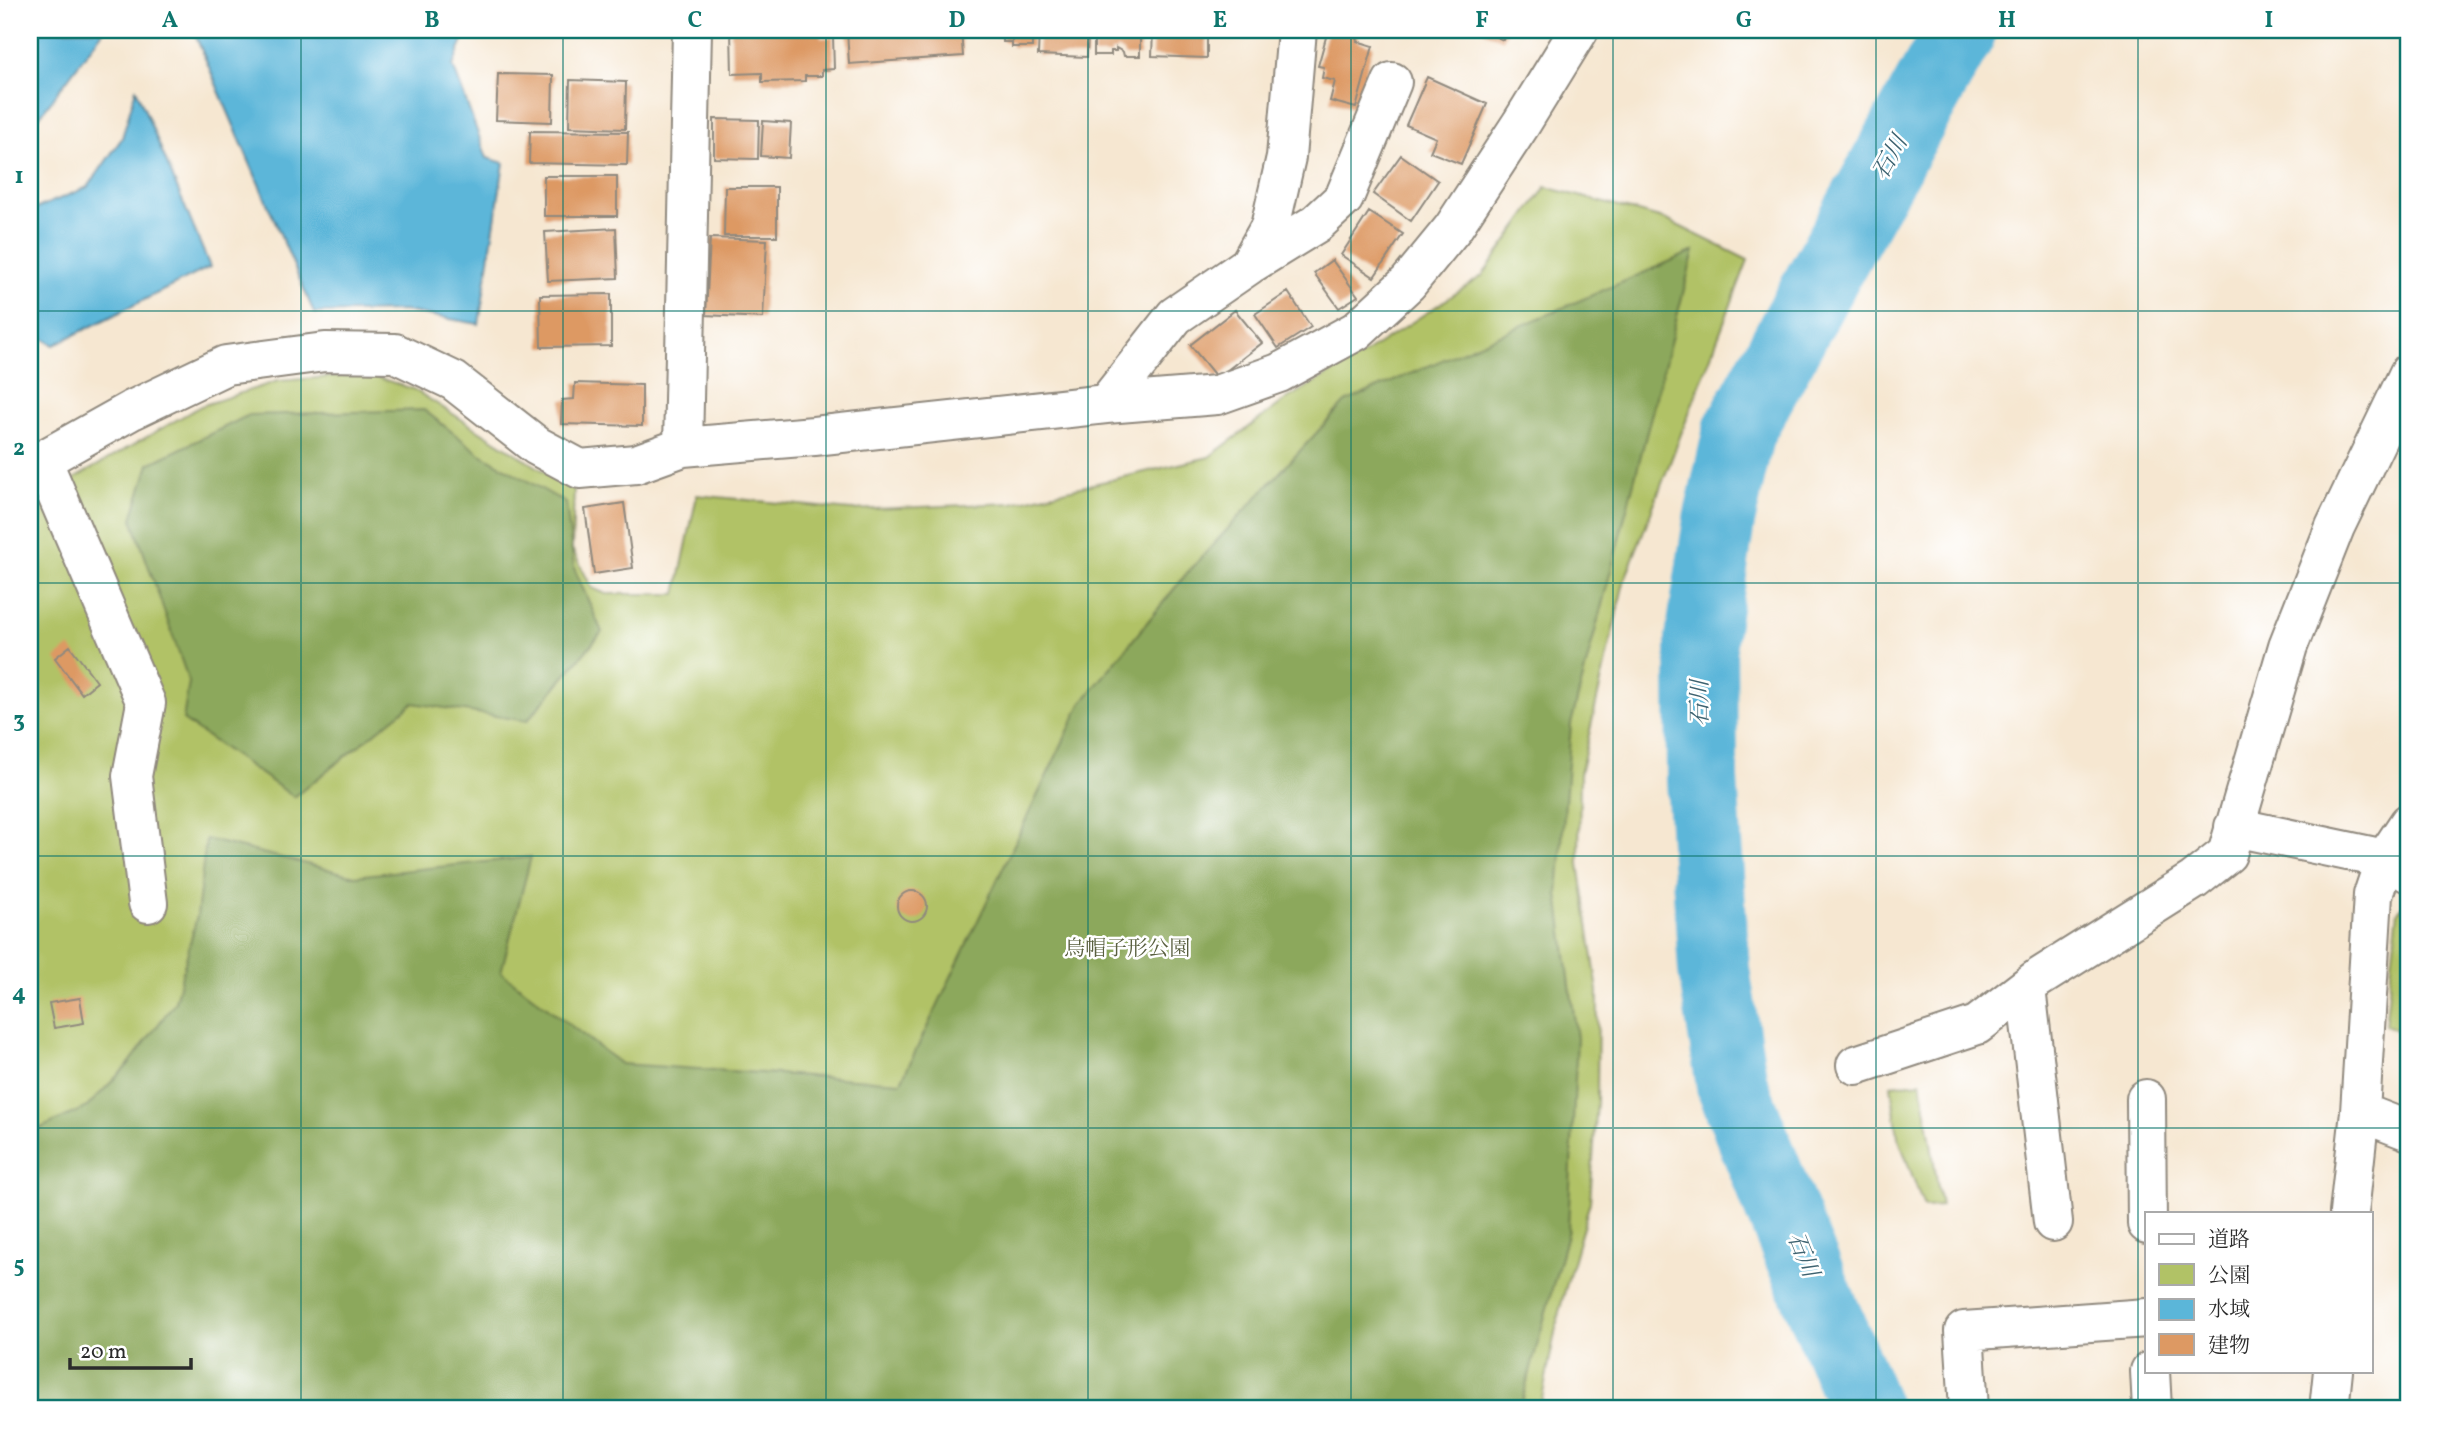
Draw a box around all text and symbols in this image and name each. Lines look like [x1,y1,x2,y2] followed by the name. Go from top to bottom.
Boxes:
[162,5,178,37] text: A
[424,5,440,37] text: B
[688,5,702,37] text: C
[949,5,966,37] text: D
[1213,5,1227,37] text: E
[1475,5,1489,37] text: F
[1736,5,1752,37] text: G
[1998,5,2016,37] text: H
[2265,5,2273,37] text: I
[1866,128,1918,186] water label: 石川
[14,161,24,193] text: 1
[13,433,25,465] text: 2
[1685,677,1717,726] water label: 石川
[13,705,25,737] text: 3
[1064,935,1190,964] park label: 烏帽子形公園
[12,978,26,1010] text: 4
[2145,1212,2372,1372] legend
[2208,1226,2250,1255] text: 道路
[1779,1228,1827,1285] water label: 石川
[13,1250,25,1282] text: 5
[2208,1262,2250,1291] text: 公園
[2208,1296,2250,1325] text: 水域
[70,1327,191,1371] scale bar
[2208,1332,2250,1361] text: 建物
[80,1338,126,1367] text: 20 m

